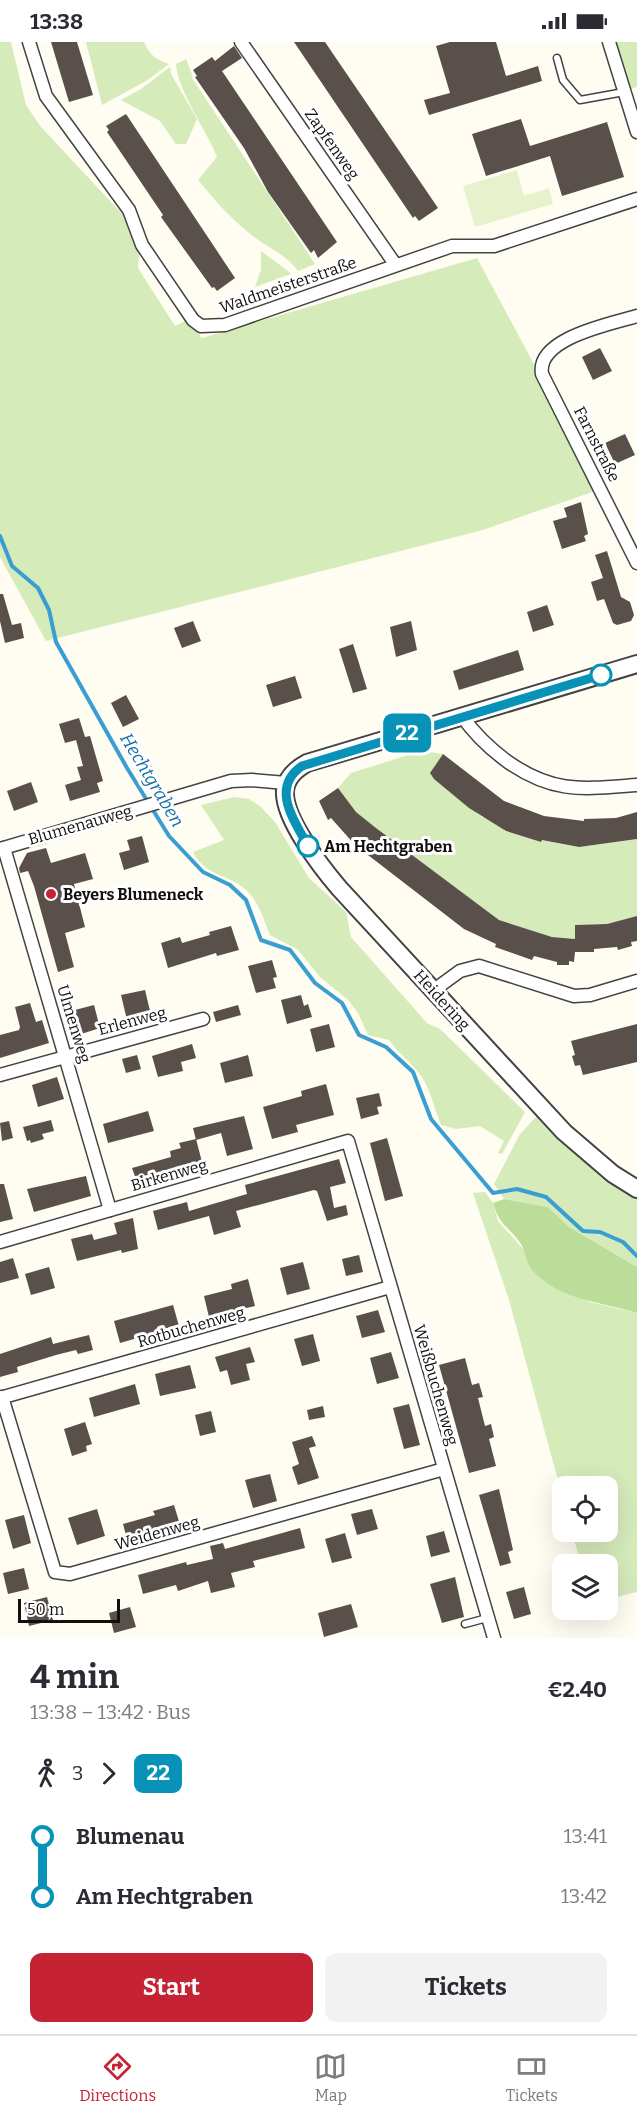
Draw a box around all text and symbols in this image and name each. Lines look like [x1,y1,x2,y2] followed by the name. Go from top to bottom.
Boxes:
[30,8,83,35] text: 13:38
[301,105,363,183] street label: Zapfenweg
[217,253,359,317] street label: Waldmeisterstraße
[570,403,624,485] street label: Farnstraße
[590,664,612,686] unlabelled marker
[380,714,434,752] line badge: 22
[395,720,419,746] text: 22
[115,729,189,831] water label: Hechtgraben
[26,801,134,849] street label: Blumenauweg
[297,835,319,857] marker: Am Hechtgraben
[324,837,453,856] place label: Am Hechtgraben
[63,885,204,904] place label: Beyers Blumeneck
[44,887,58,901] marker: Beyers Blumeneck
[410,966,474,1034] street label: Heidering
[53,983,95,1065] street label: Ulmenweg
[96,1003,168,1039] street label: Erlenweg
[129,1155,210,1195] street label: Birkenweg
[135,1303,247,1351] street label: Rotbuchenweg
[410,1322,462,1448] street label: Weißbuchenweg
[552,1476,618,1620] map controls
[552,1476,618,1542] button: locate
[113,1512,201,1554] street label: Weidenweg
[552,1554,618,1620] button: layers
[18,1596,120,1624] scale bar
[27,1600,64,1619] text: 50 m
[30,1657,119,1697] text: 4 min
[547,1676,607,1703] text: €2.40
[30,1700,191,1724] text: 13:38 – 13:42 · Bus
[30,1757,63,1790] icon: walk
[92,1757,125,1790] icon: forward
[146,1760,170,1786] text: 22
[72,1761,83,1785] text: 3
[76,1823,184,1850] text: Blumenau
[563,1824,607,1848] text: 13:41
[76,1883,253,1910] text: Am Hechtgraben
[561,1884,607,1908] text: 13:42
[30,1953,313,2022] button: Start
[325,1953,607,2022] button: Tickets
[79,2050,156,2105] tab: Directions
[314,2050,347,2105] tab: Map
[506,2050,558,2105] tab: Tickets

